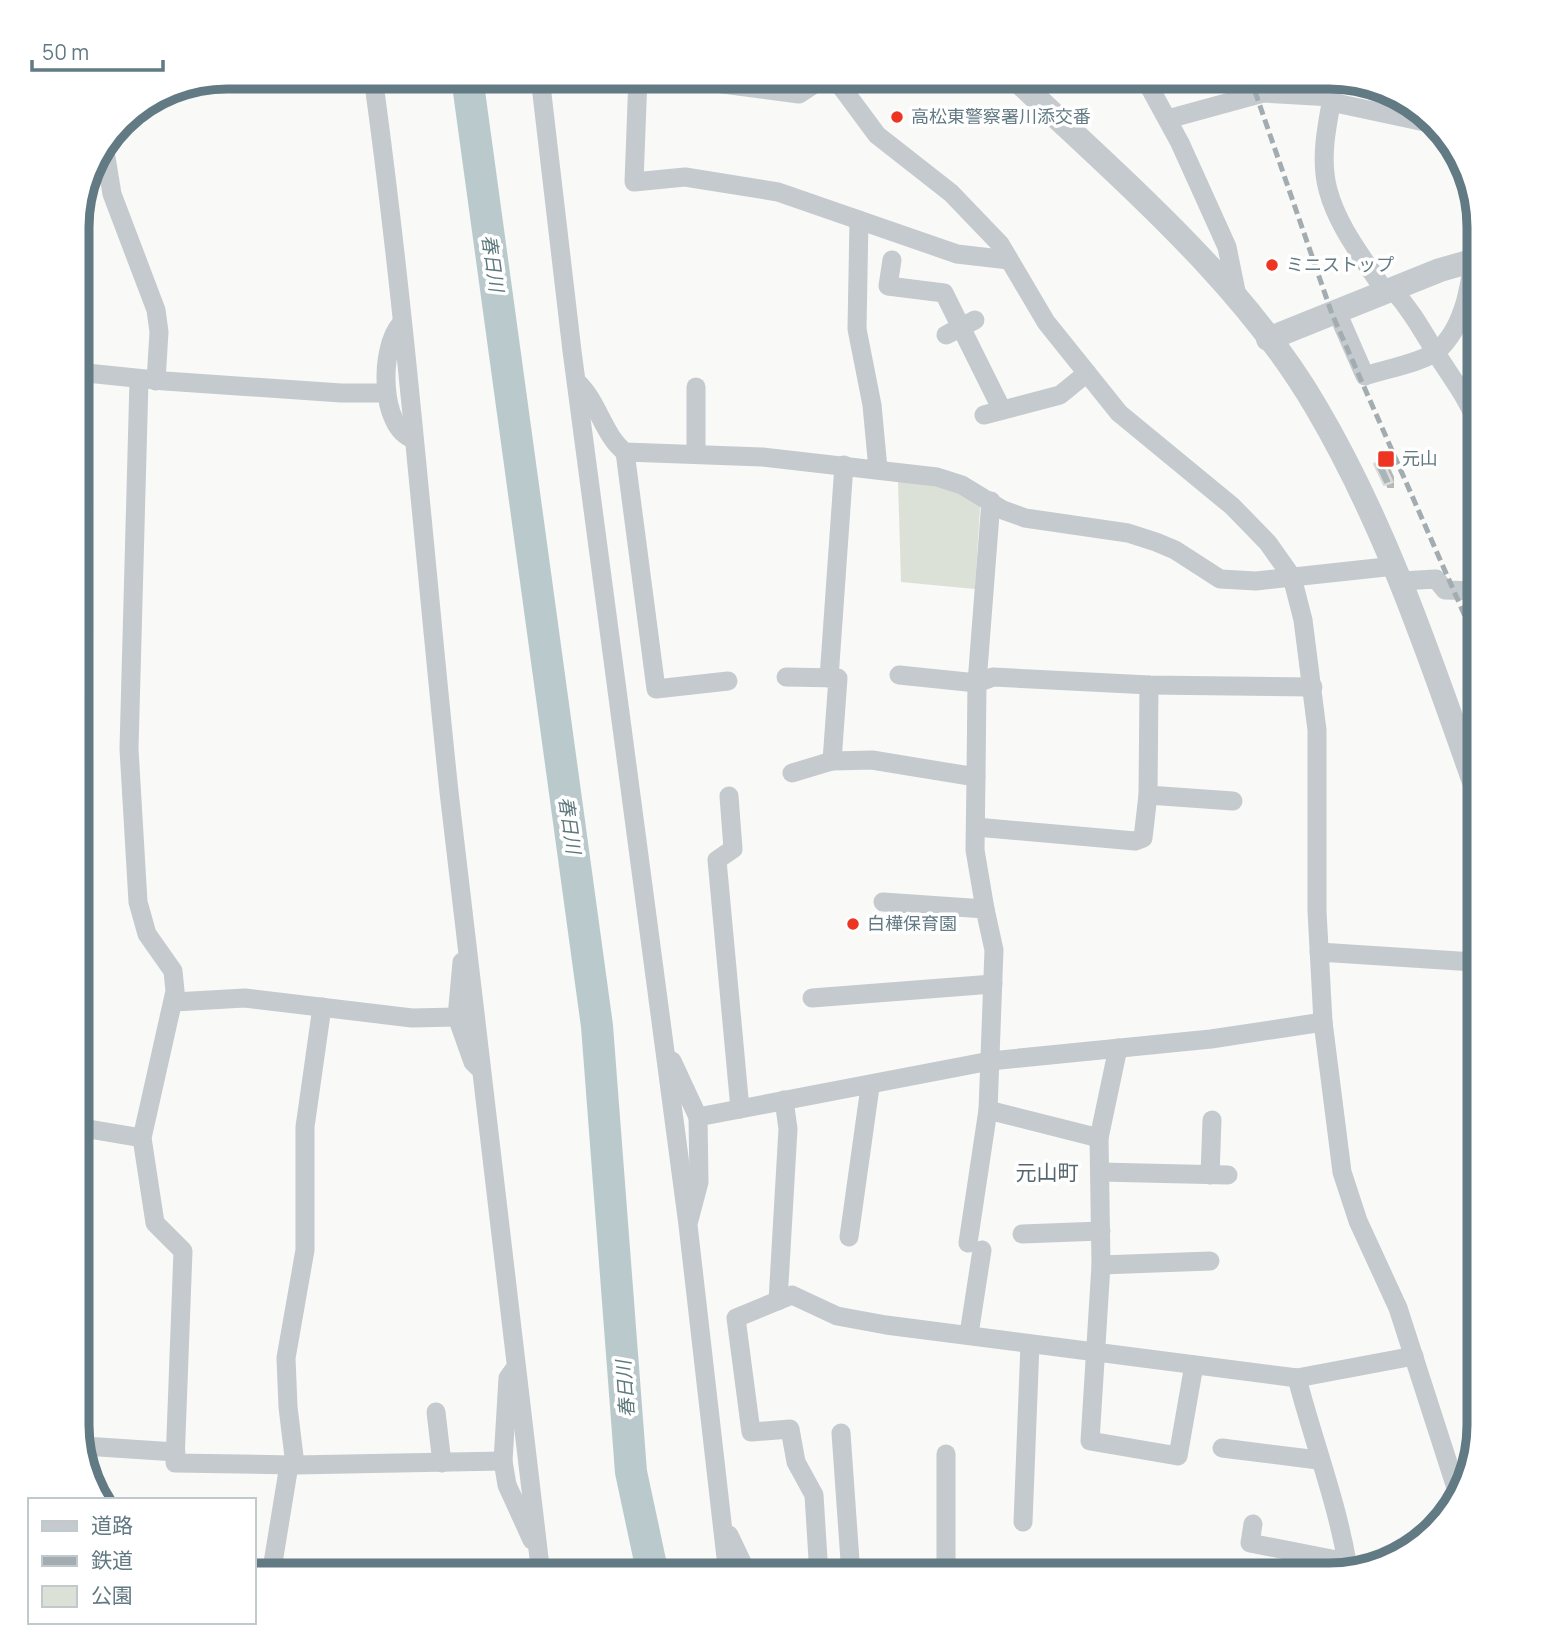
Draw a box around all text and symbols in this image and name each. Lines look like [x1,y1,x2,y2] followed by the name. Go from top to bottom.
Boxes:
[32,28,163,72] scale bar
[42,38,89,66] text: 50 m
[911,104,1091,128] place label: 高松東警察署川添交番
[889,109,905,125] marker: 高松東警察署川添交番
[476,233,510,295] water label: 春日川
[1286,252,1394,276] place label: ミニストップ
[1264,257,1280,273] marker: ミニストップ
[1402,446,1438,470] place label: 元山
[1376,449,1396,469] marker: 元山
[553,795,587,857] water label: 春日川
[867,911,957,935] place label: 白樺保育園
[845,916,861,932] marker: 白樺保育園
[1016,1158,1079,1186] district label: 元山町
[610,1358,640,1418] water label: 春日川
[28,1498,256,1624] legend
[91,1511,133,1539] text: 道路
[91,1546,133,1574] text: 鉄道
[91,1581,133,1609] text: 公園

